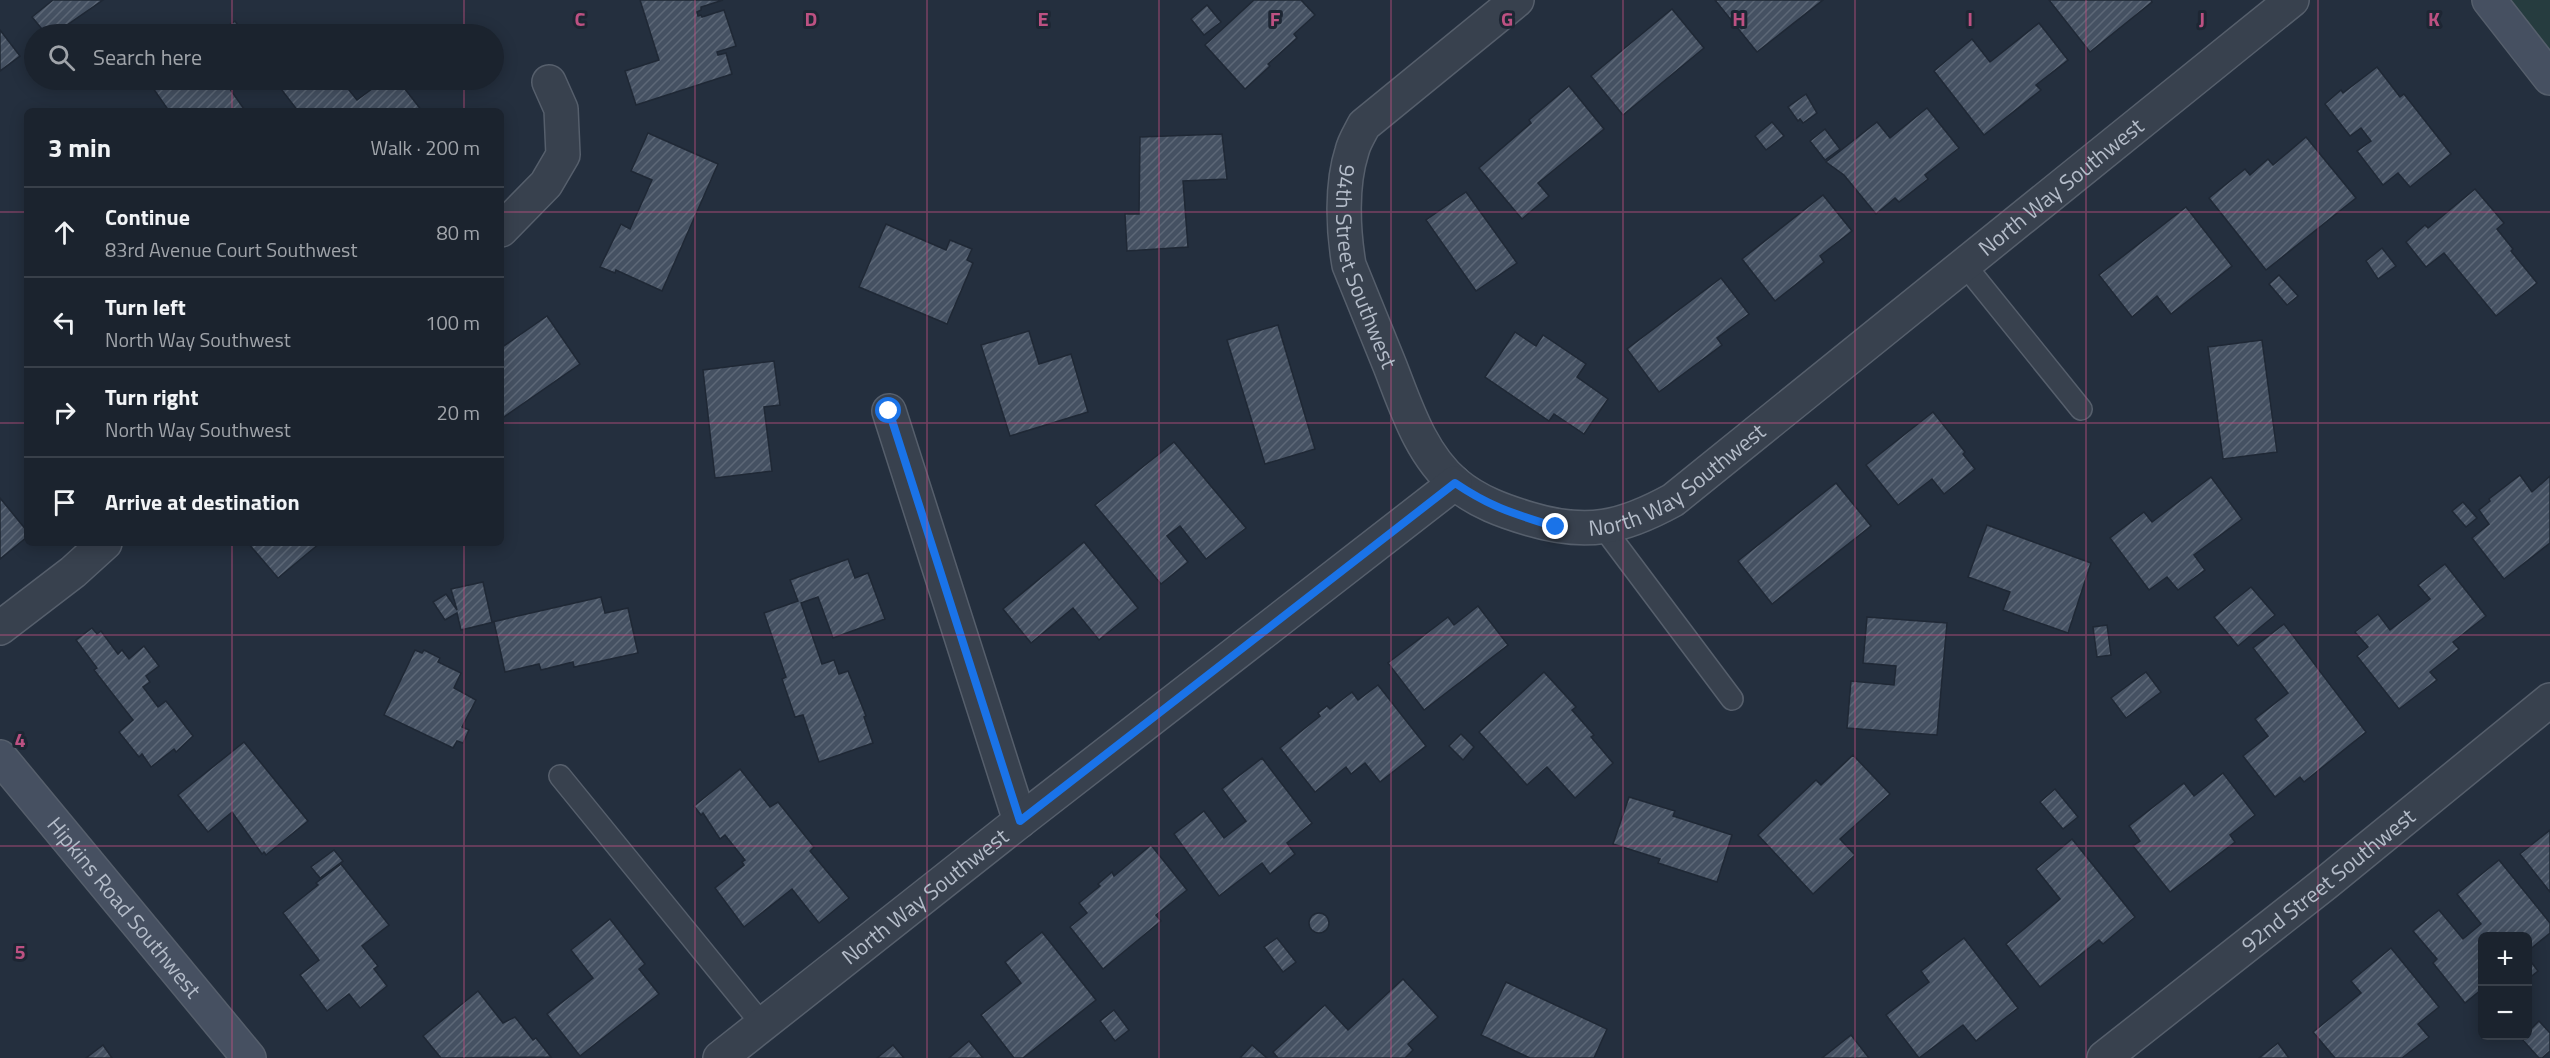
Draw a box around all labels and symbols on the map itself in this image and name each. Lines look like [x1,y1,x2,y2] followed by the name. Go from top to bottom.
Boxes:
[575,3,586,34] text: C
[805,3,817,34] text: D
[1037,3,1049,34] text: E
[1270,3,1281,34] text: F
[1501,3,1513,34] text: G
[1732,3,1746,34] text: H
[1967,3,1973,34] text: I
[2199,3,2205,34] text: J
[2428,3,2440,34] text: K
[1970,109,2151,264] street label: North Way Southwest
[1327,162,1406,374] street label: 94th Street Southwest
[875,397,901,423] route start
[1587,415,1773,545] street label: North Way Southwest
[1542,513,1568,539] route end
[14,724,26,755] text: 4
[2234,799,2423,961] street label: 92nd Street Southwest
[39,809,210,1006] street label: Hipkins Road Southwest
[834,819,1016,973] street label: North Way Southwest
[14,936,26,967] text: 5

